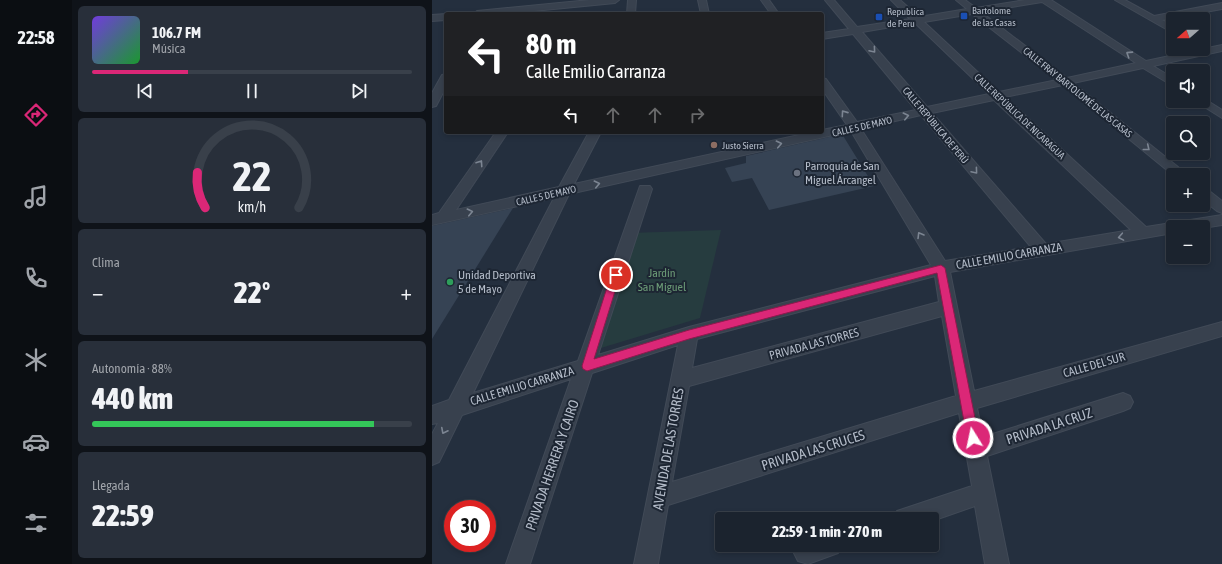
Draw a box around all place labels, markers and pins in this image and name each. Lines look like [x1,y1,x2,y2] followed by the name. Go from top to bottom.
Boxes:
[972,5,1016,28] place label: Bartolome de las Casas
[887,6,924,29] place label: Republica de Peru
[959,11,969,21] marker: Bartolome de las Casas
[874,12,884,22] marker: Republica de Peru
[709,140,719,150] marker: Justo Sierra
[722,140,764,151] place label: Justo Sierra
[805,159,880,187] place label: Parroquia de San Miguel Árcangel
[792,168,802,178] marker: Parroquia de San Miguel Árcangel
[599,258,633,292] pin
[458,268,536,296] place label: Unidad Deportiva 5 de Mayo
[445,277,455,287] marker: Unidad Deportiva 5 de Mayo

